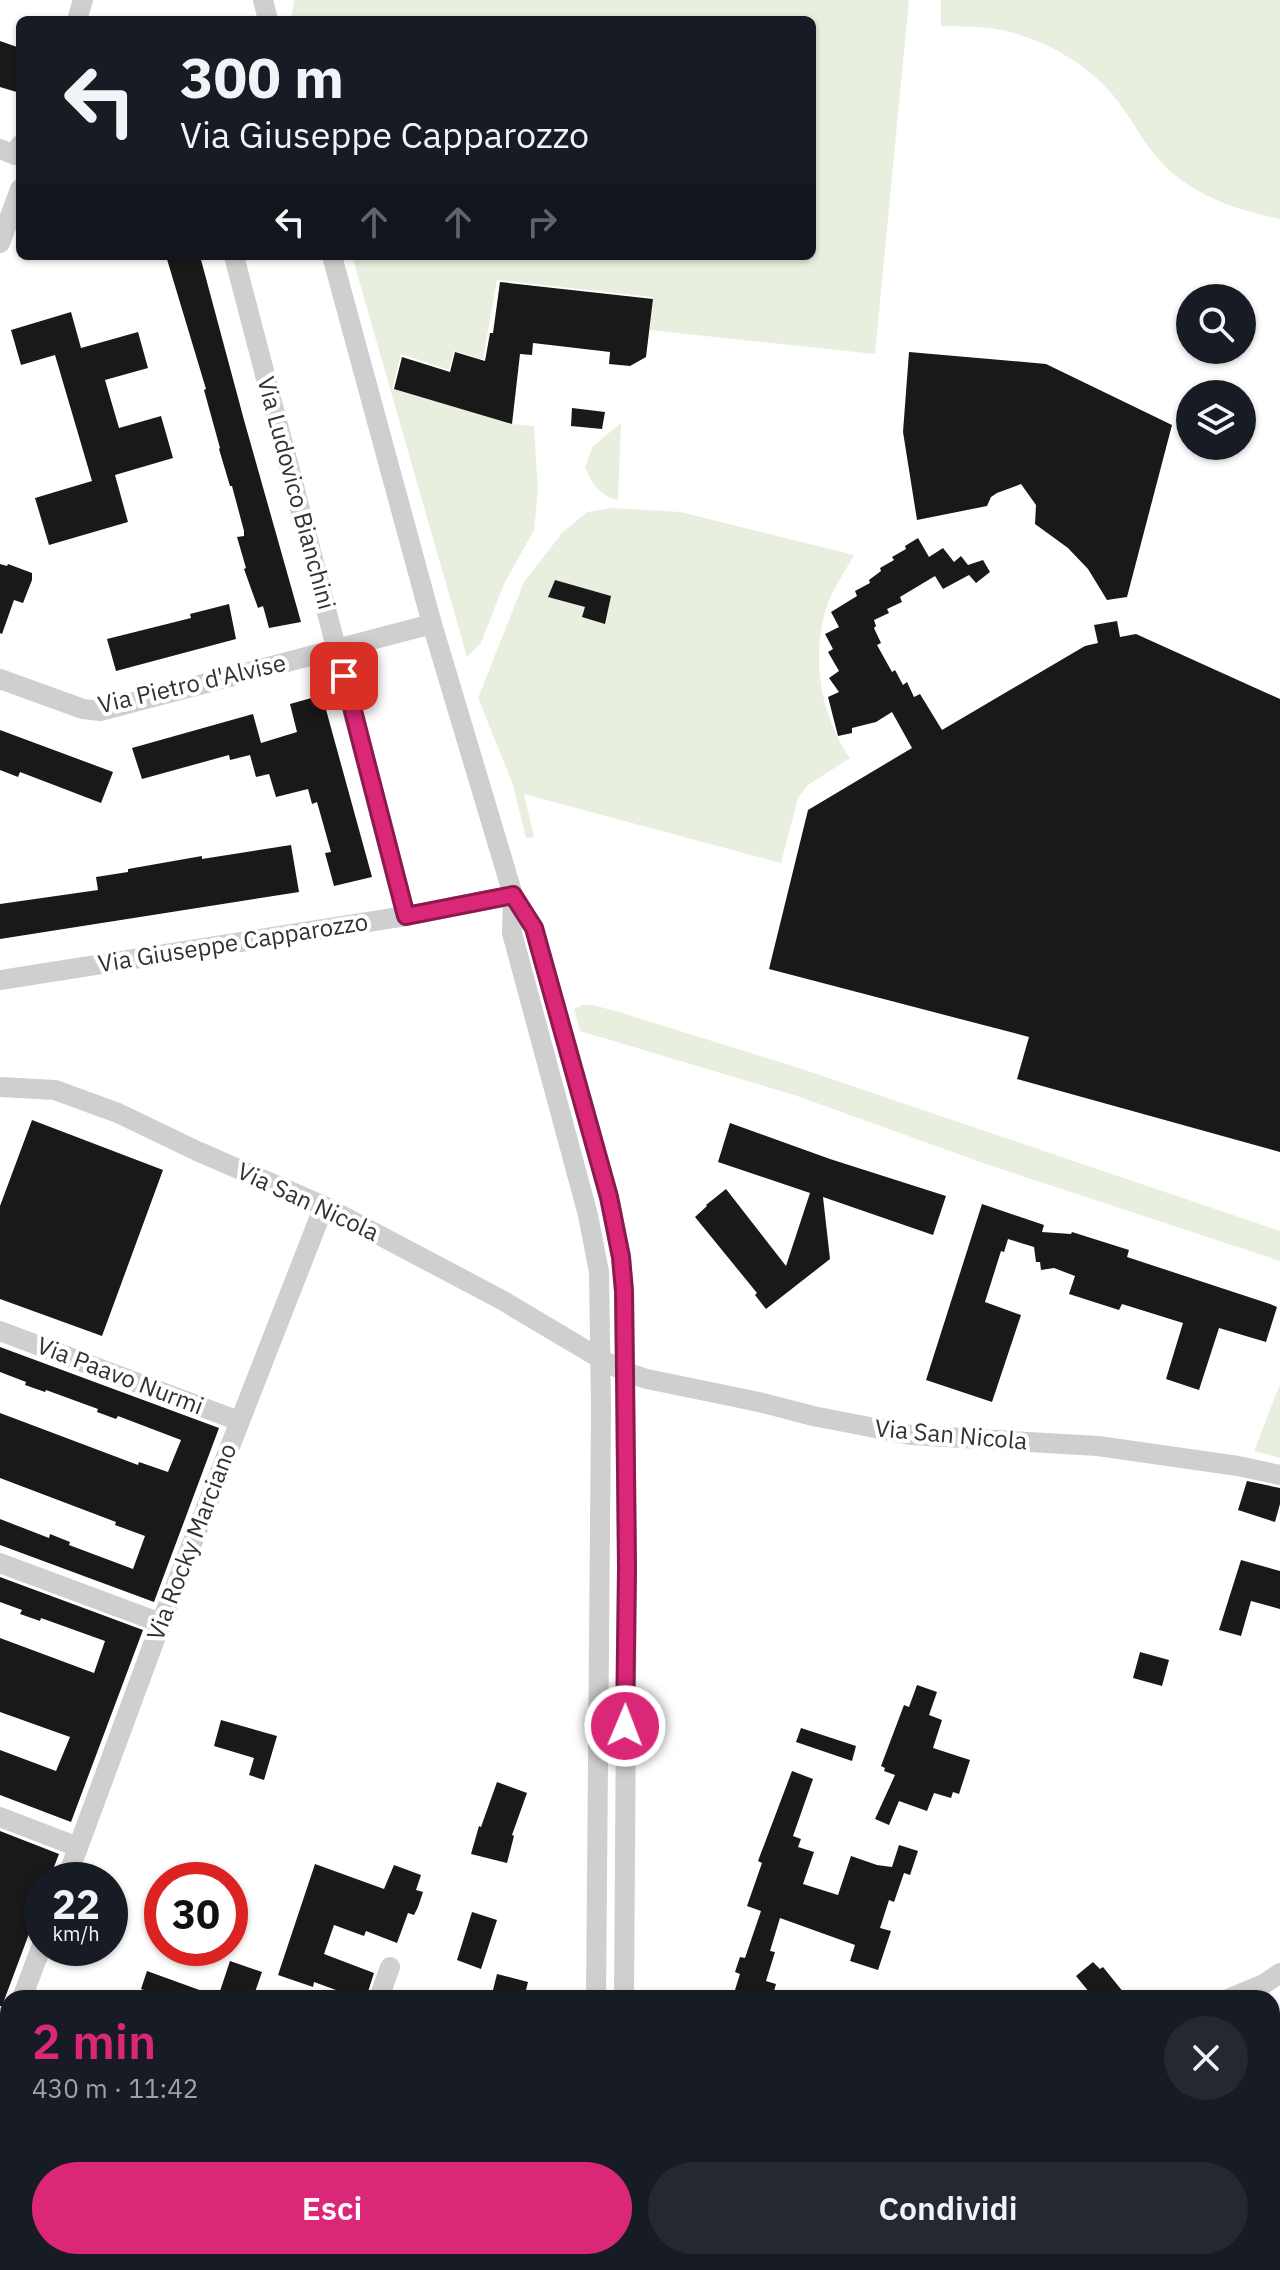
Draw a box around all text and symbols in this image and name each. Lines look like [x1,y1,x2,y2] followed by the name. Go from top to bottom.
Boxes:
[180,41,344,113] text: 300 m
[48,48,152,152] icon: left
[180,111,589,158] text: Via Giuseppe Capparozzo
[268,200,312,244] icon: left
[352,200,396,244] icon: ahead
[436,200,480,244] icon: ahead
[520,200,564,244] icon: right
[1176,284,1256,460] map controls
[1176,284,1256,364] button: search
[250,373,343,613] street label: Via Ludovico Bianchini
[1176,380,1256,460] button: layers
[310,642,378,710] pin
[95,646,289,720] street label: Via Pietro d'Alvise
[322,654,366,698] icon: arrive
[96,905,370,979] street label: Via Giuseppe Capparozzo
[232,1154,385,1248] street label: Via San Nicola
[33,1329,208,1422] street label: Via Paavo Nurmi
[874,1411,1029,1457] street label: Via San Nicola
[139,1438,243,1645] street label: Via Rocky Marciano
[583,1684,667,1768] position arrow
[144,1862,248,1966] speed limit sign: 30
[52,1878,100,1930] text: 22
[52,1920,100,1947] text: km/h
[32,2010,156,2072] text: 2 min
[1164,2016,1248,2100] button: close
[32,2071,198,2105] text: 430 m · 11:42
[32,2162,632,2254] button: Esci
[648,2162,1248,2254] button: Condividi

